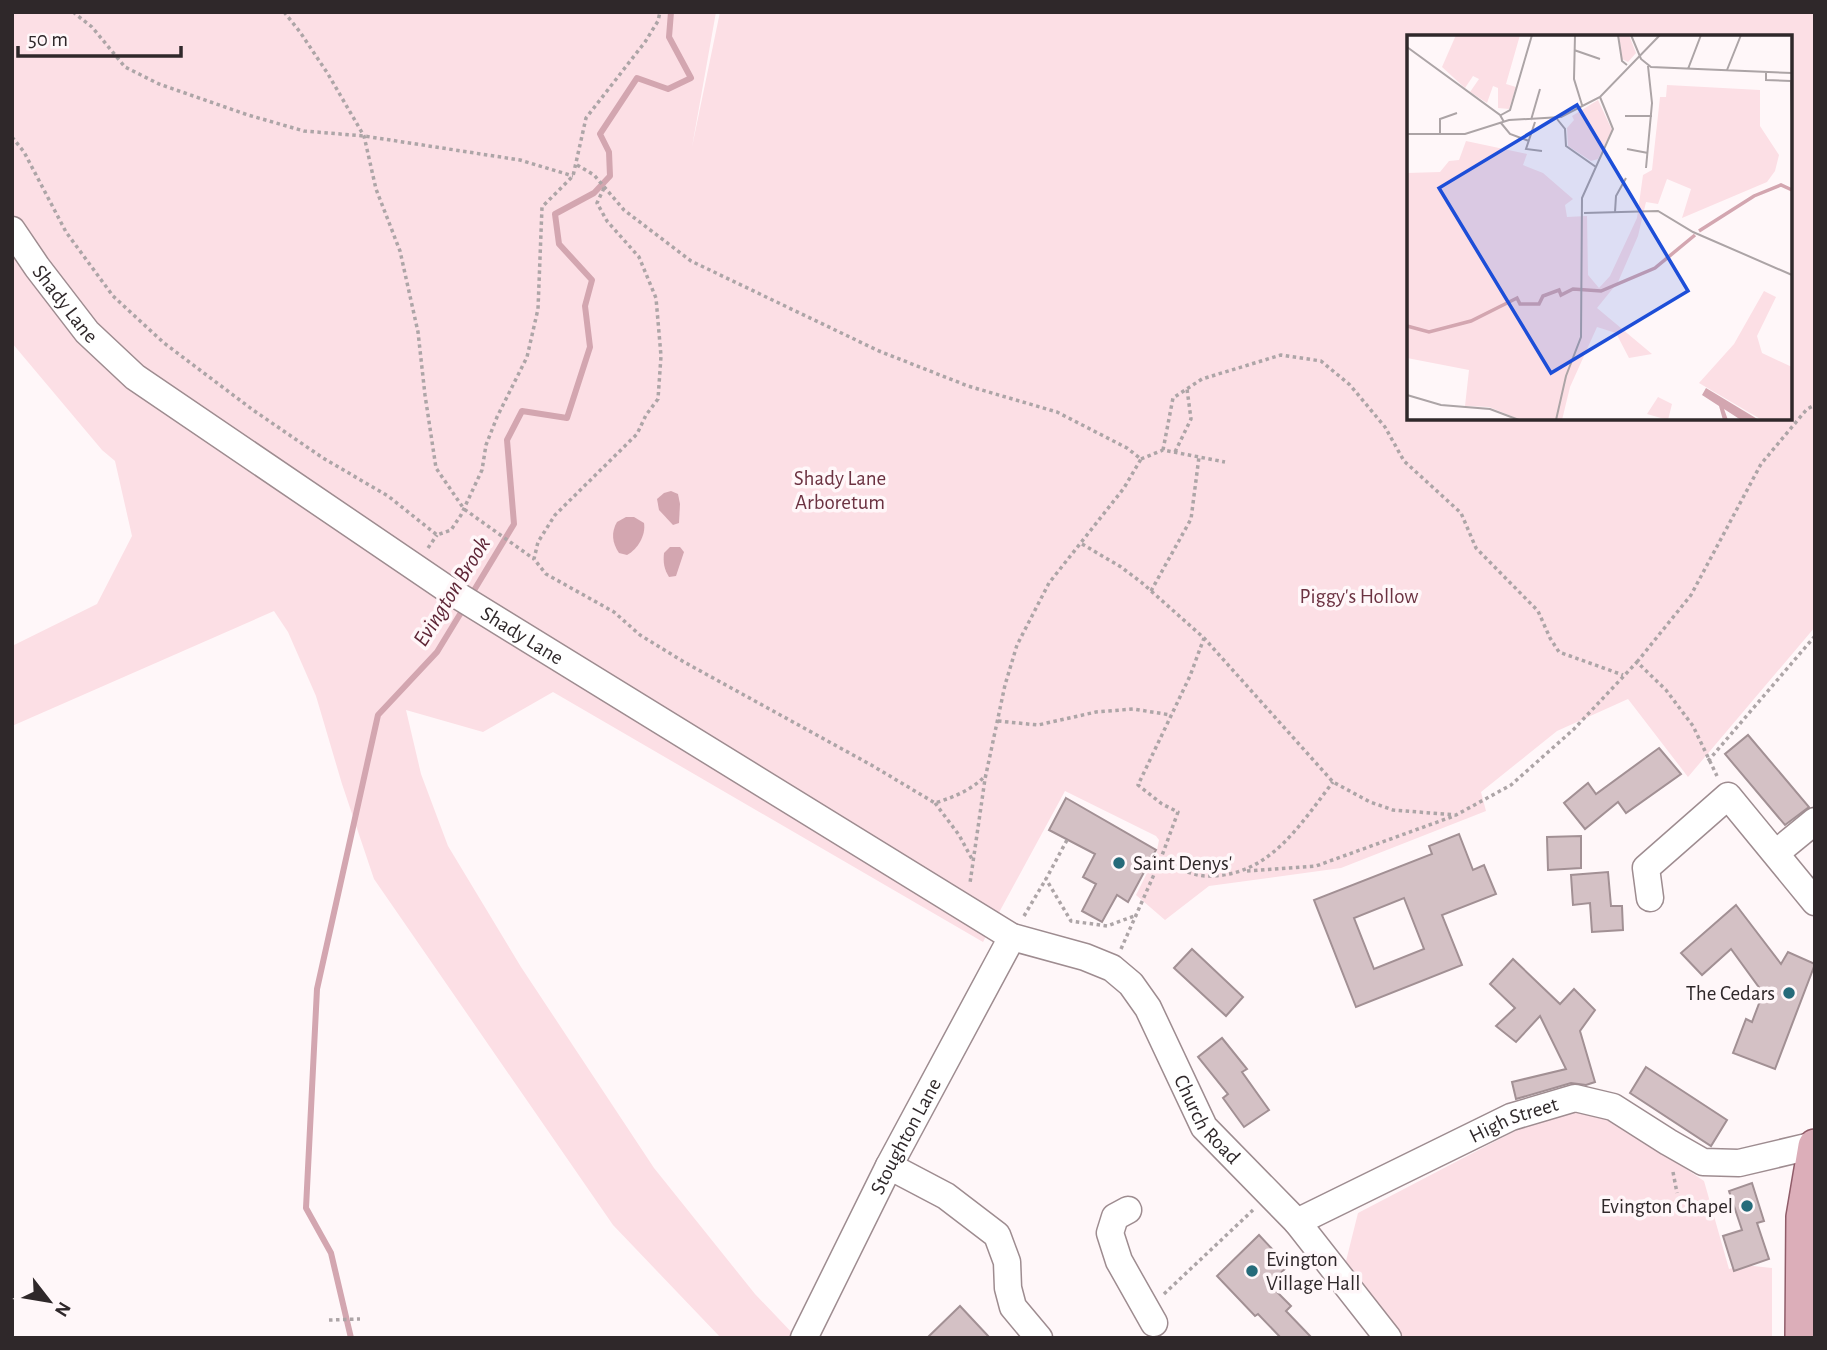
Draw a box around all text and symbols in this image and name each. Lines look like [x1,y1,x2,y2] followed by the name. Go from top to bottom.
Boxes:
[18,14,180,58] scale bar
[28,29,68,50] text: 50 m
[1407,35,1792,420] inset map
[28,261,102,347] street label: Shady Lane
[794,468,886,513] park label: Shady Lane Arboretum
[410,533,495,651] water label: Evington Brook
[1300,586,1418,607] park label: Piggy's Hollow
[477,602,567,669] street label: Shady Lane
[1133,853,1232,874] place label: Saint Denys'
[1111,855,1127,871] marker: Saint Denys'
[1686,983,1775,1004] place label: The Cedars
[1781,985,1797,1001] marker: The Cedars
[1170,1072,1244,1168] street label: Church Road
[867,1075,945,1198] street label: Stoughton Lane
[1466,1094,1561,1147] street label: High Street
[1601,1196,1733,1217] place label: Evington Chapel
[1739,1198,1755,1214] marker: Evington Chapel
[1266,1249,1360,1294] place label: Evington Village Hall
[1244,1263,1260,1279] marker: Evington Village Hall
[14,1266,84,1336] north arrow
[51,1298,74,1320] text: N

